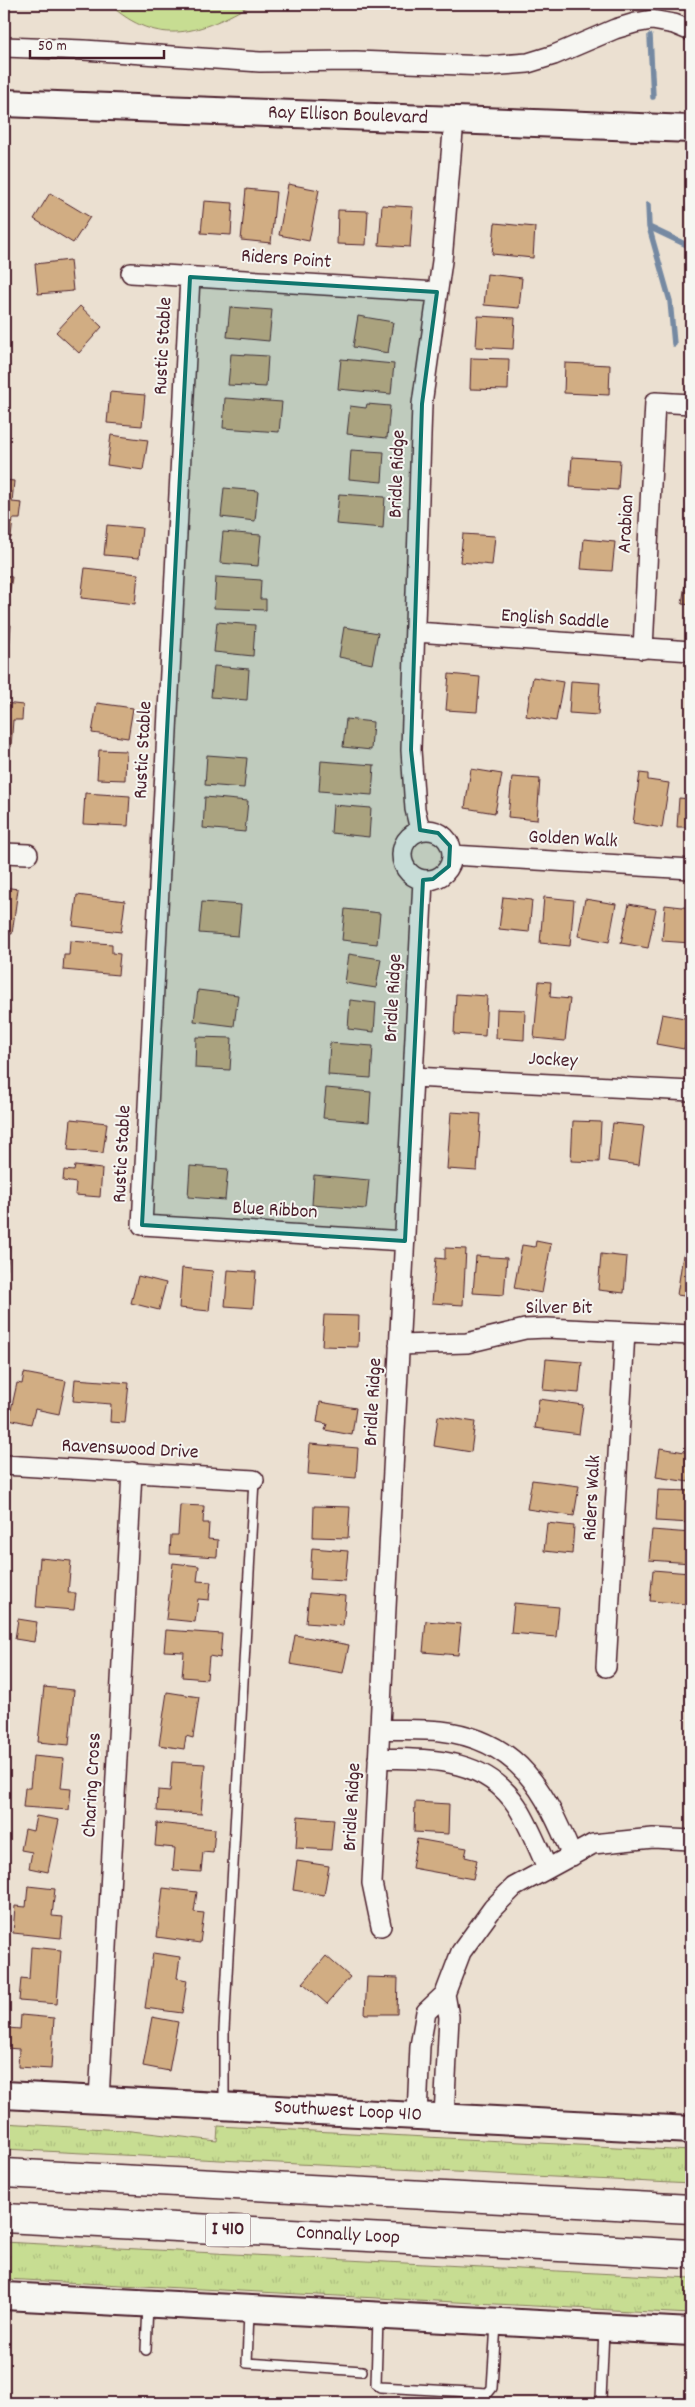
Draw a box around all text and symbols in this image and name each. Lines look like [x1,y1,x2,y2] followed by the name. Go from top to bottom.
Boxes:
[30,28,164,60] scale bar
[38,36,67,58] text: 50 m
[267,99,429,133] street label: Ray Ellison Boulevard
[240,243,332,277] street label: Riders Point
[147,296,181,396] street label: Rustic Stable
[382,429,414,519] street label: Bridle Ridge
[611,494,643,554] street label: Arabian
[500,602,610,638] street label: English Saddle
[127,700,161,800] street label: Rustic Stable
[528,824,618,856] street label: Golden Walk
[378,953,410,1043] street label: Bridle Ridge
[528,1046,579,1076] street label: Jockey
[106,1104,140,1204] street label: Rustic Stable
[232,1195,318,1227] street label: Blue Ribbon
[526,1295,592,1323] street label: Silver Bit
[358,1357,390,1447] street label: Bridle Ridge
[61,1432,199,1468] street label: Ravenswood Drive
[577,1454,609,1542] street label: Riders Walk
[76,1732,110,1838] street label: Charing Cross
[337,1762,369,1852] street label: Bridle Ridge
[273,2094,423,2130] street label: Southwest Loop 410
[206,2214,250,2246] road number: I 410
[295,2219,401,2253] street label: Connally Loop

